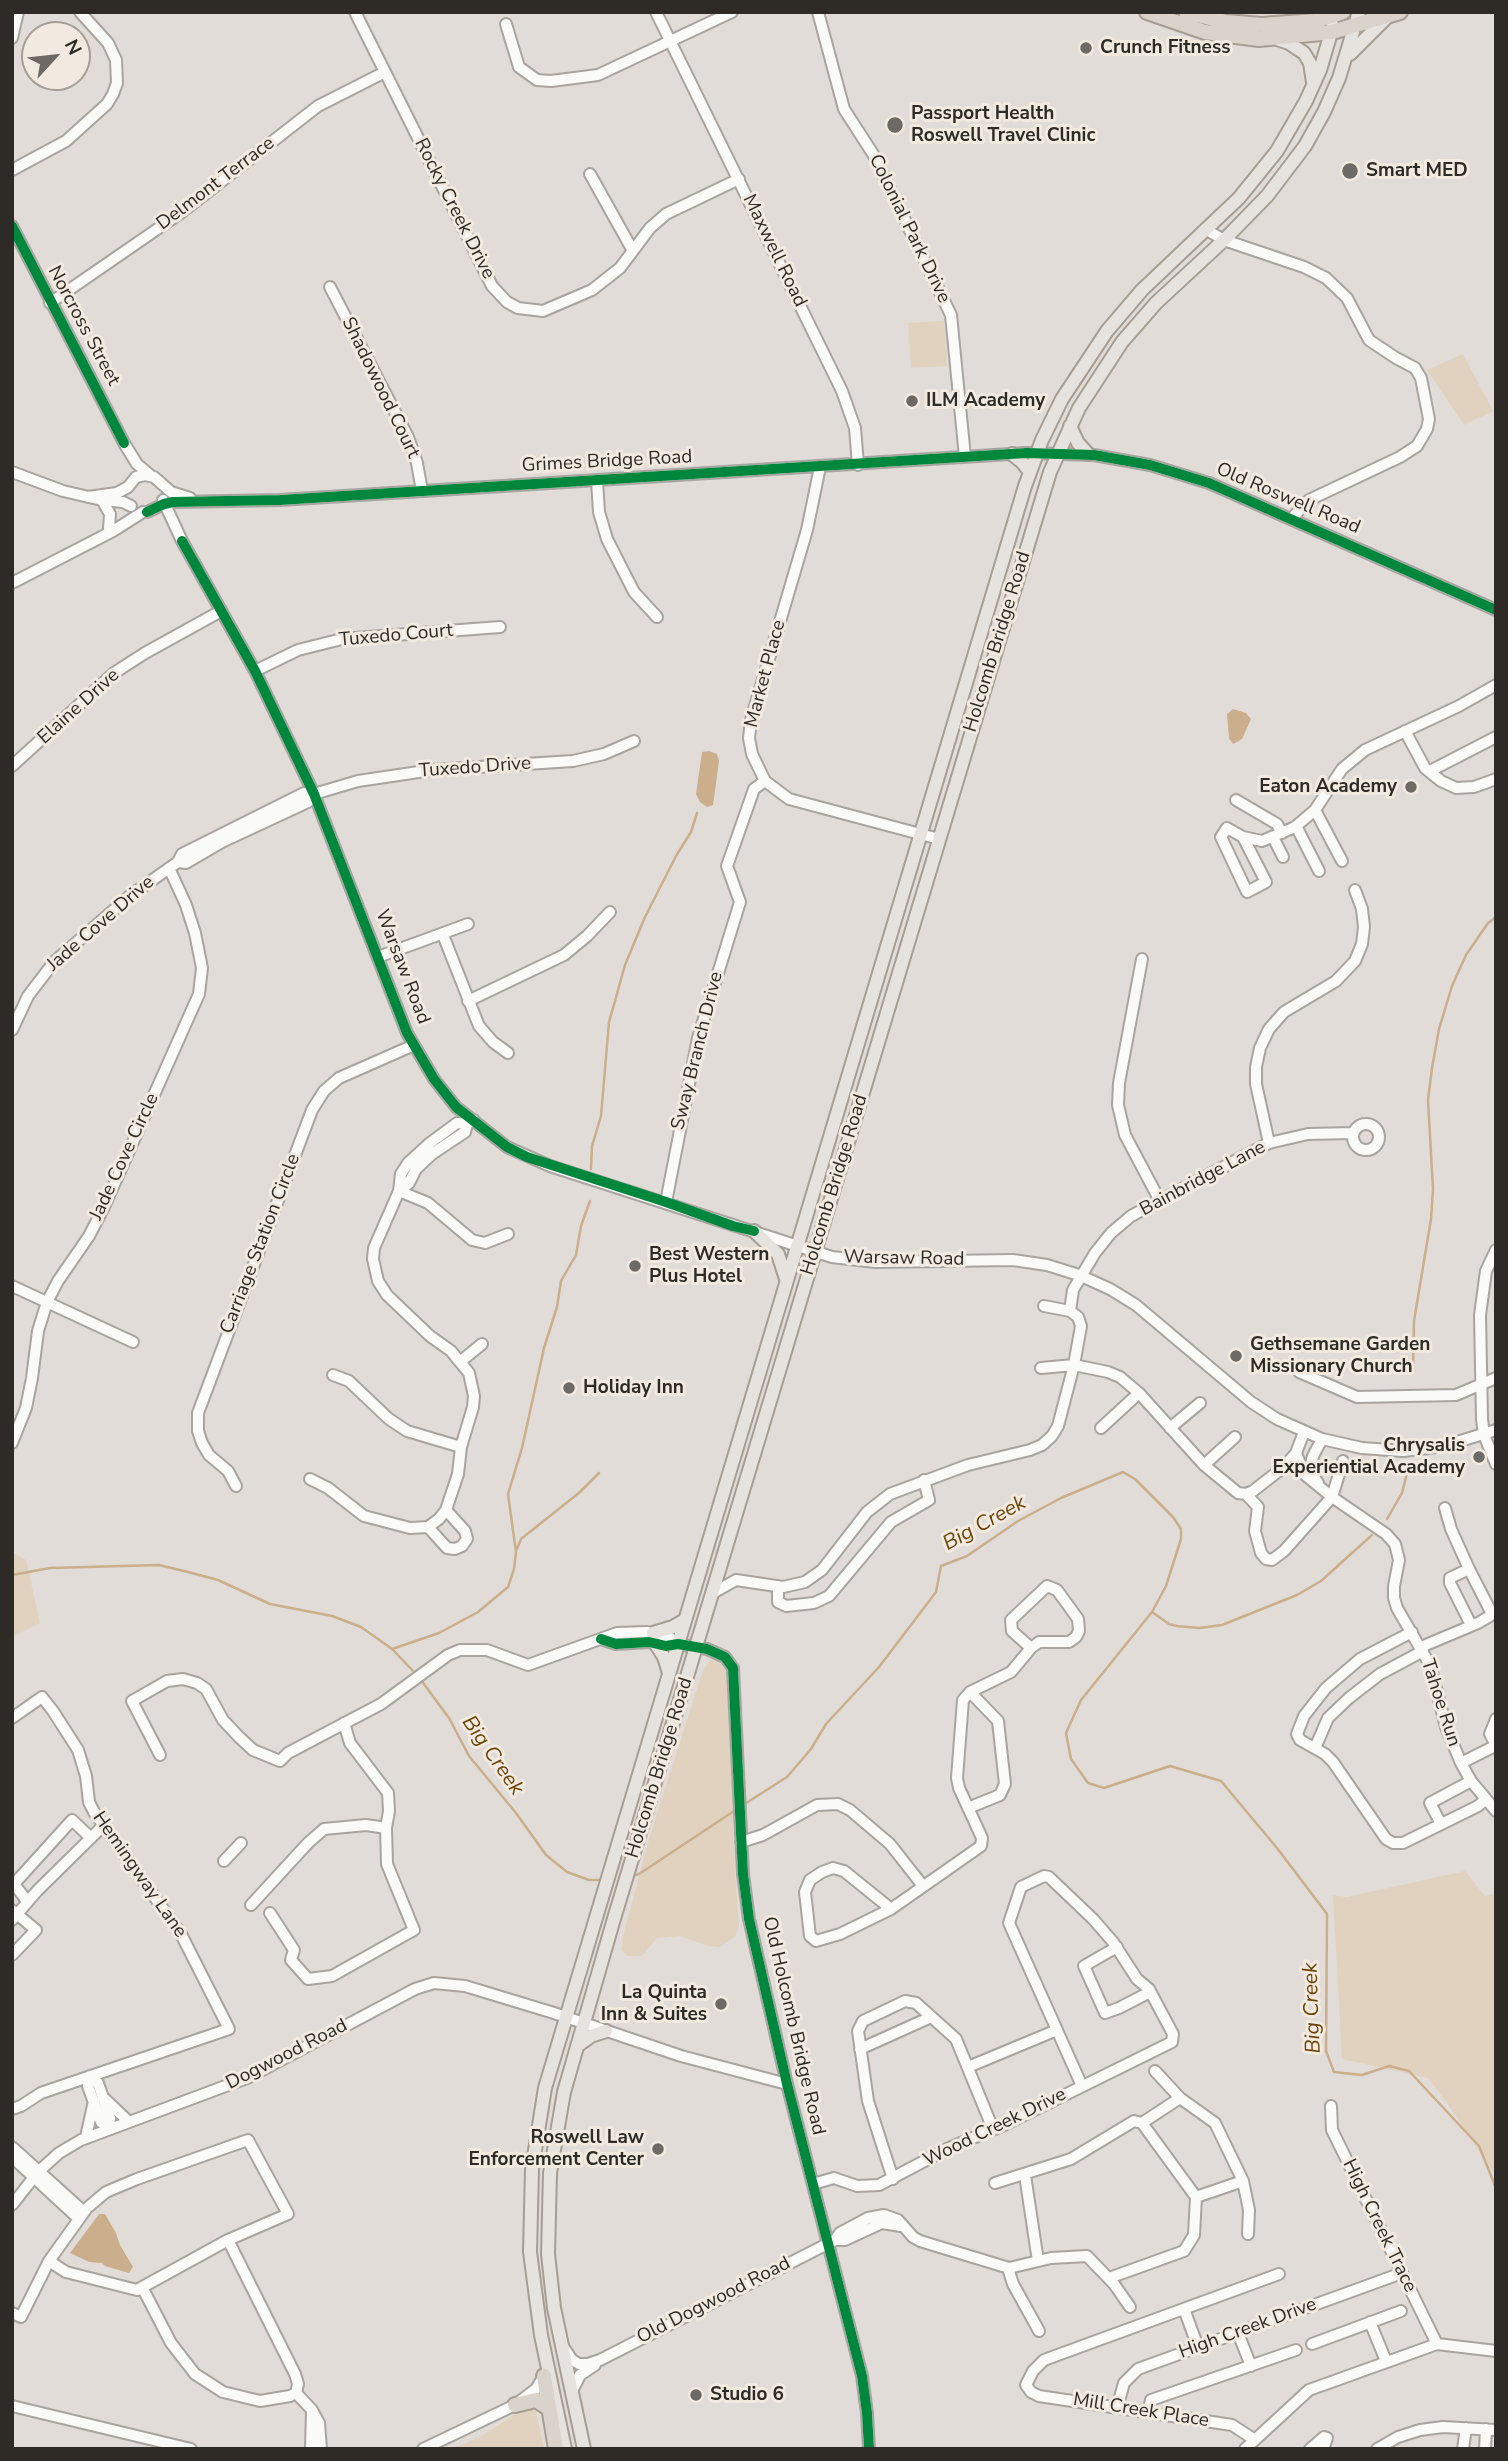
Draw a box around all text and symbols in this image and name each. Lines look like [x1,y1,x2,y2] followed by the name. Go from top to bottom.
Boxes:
[21,21,91,91] north arrow
[58,35,88,60] text: N
[1100,37,1230,59] place label: Crunch Fitness
[1078,40,1094,56] marker: Crunch Fitness
[911,103,1095,147] place label: Passport Health Roswell Travel Clinic
[885,115,905,135] marker: Passport Health Roswell Travel Clinic
[153,132,279,236] street label: Delmont Terrace
[409,135,499,283] street label: Rocky Creek Drive
[863,151,955,307] street label: Colonial Park Drive
[1366,160,1468,182] place label: Smart MED
[1340,161,1360,181] marker: Smart MED
[737,191,811,311] street label: Maxwell Road
[42,262,124,390] street label: Norcross Street
[336,314,424,462] street label: Shadowood Court
[926,390,1045,412] place label: ILM Academy
[904,393,920,409] marker: ILM Academy
[521,446,693,478] street label: Grimes Bridge Road
[1213,458,1363,540] street label: Old Roswell Road
[960,549,1036,735] street label: Holcomb Bridge Road
[741,618,791,730] street label: Market Place
[338,620,454,652] street label: Tuxedo Court
[33,664,125,750] street label: Elaine Drive
[418,753,532,783] street label: Tuxedo Drive
[1259,776,1397,798] place label: Eaton Academy
[1403,779,1419,795] marker: Eaton Academy
[43,871,159,977] street label: Jade Cove Drive
[370,907,434,1027] street label: Warsaw Road
[667,970,729,1132] street label: Sway Branch Drive
[86,1090,164,1224] street label: Jade Cove Circle
[797,1092,873,1278] street label: Holcomb Bridge Road
[1136,1136,1270,1222] street label: Bainbridge Lane
[216,1151,306,1337] street label: Carriage Station Circle
[649,1244,769,1288] place label: Best Western Plus Hotel
[843,1247,965,1271] street label: Warsaw Road
[627,1258,643,1274] marker: Best Western Plus Hotel
[1250,1334,1430,1378] place label: Gethsemane Garden Missionary Church
[1228,1348,1244,1364] marker: Gethsemane Garden Missionary Church
[583,1377,684,1399] place label: Holiday Inn
[561,1380,577,1396] marker: Holiday Inn
[1273,1435,1465,1479] place label: Chrysalis Experiential Academy
[1471,1449,1487,1465] marker: Chrysalis Experiential Academy
[939,1491,1031,1557] water label: Big Creek
[1415,1656,1465,1750] street label: Tahoe Run
[622,1675,698,1861] street label: Holcomb Bridge Road
[456,1711,528,1801] water label: Big Creek
[87,1807,191,1943] street label: Hemingway Lane
[757,1915,829,2137] street label: Old Holcomb Bridge Road
[1299,1962,1327,2054] water label: Big Creek
[601,1982,707,2026] place label: La Quinta Inn & Suites
[713,1996,729,2012] marker: La Quinta Inn & Suites
[223,2015,351,2095] street label: Dogwood Road
[920,2084,1070,2172] street label: Wood Creek Drive
[468,2127,644,2171] place label: Roswell Law Enforcement Center
[650,2141,666,2157] marker: Roswell Law Enforcement Center
[1337,2156,1421,2296] street label: High Creek Trace
[634,2252,794,2350] street label: Old Dogwood Road
[1176,2294,1320,2364] street label: High Creek Drive
[710,2384,784,2406] place label: Studio 6
[688,2387,704,2403] marker: Studio 6
[1071,2389,1211,2433] street label: Mill Creek Place

